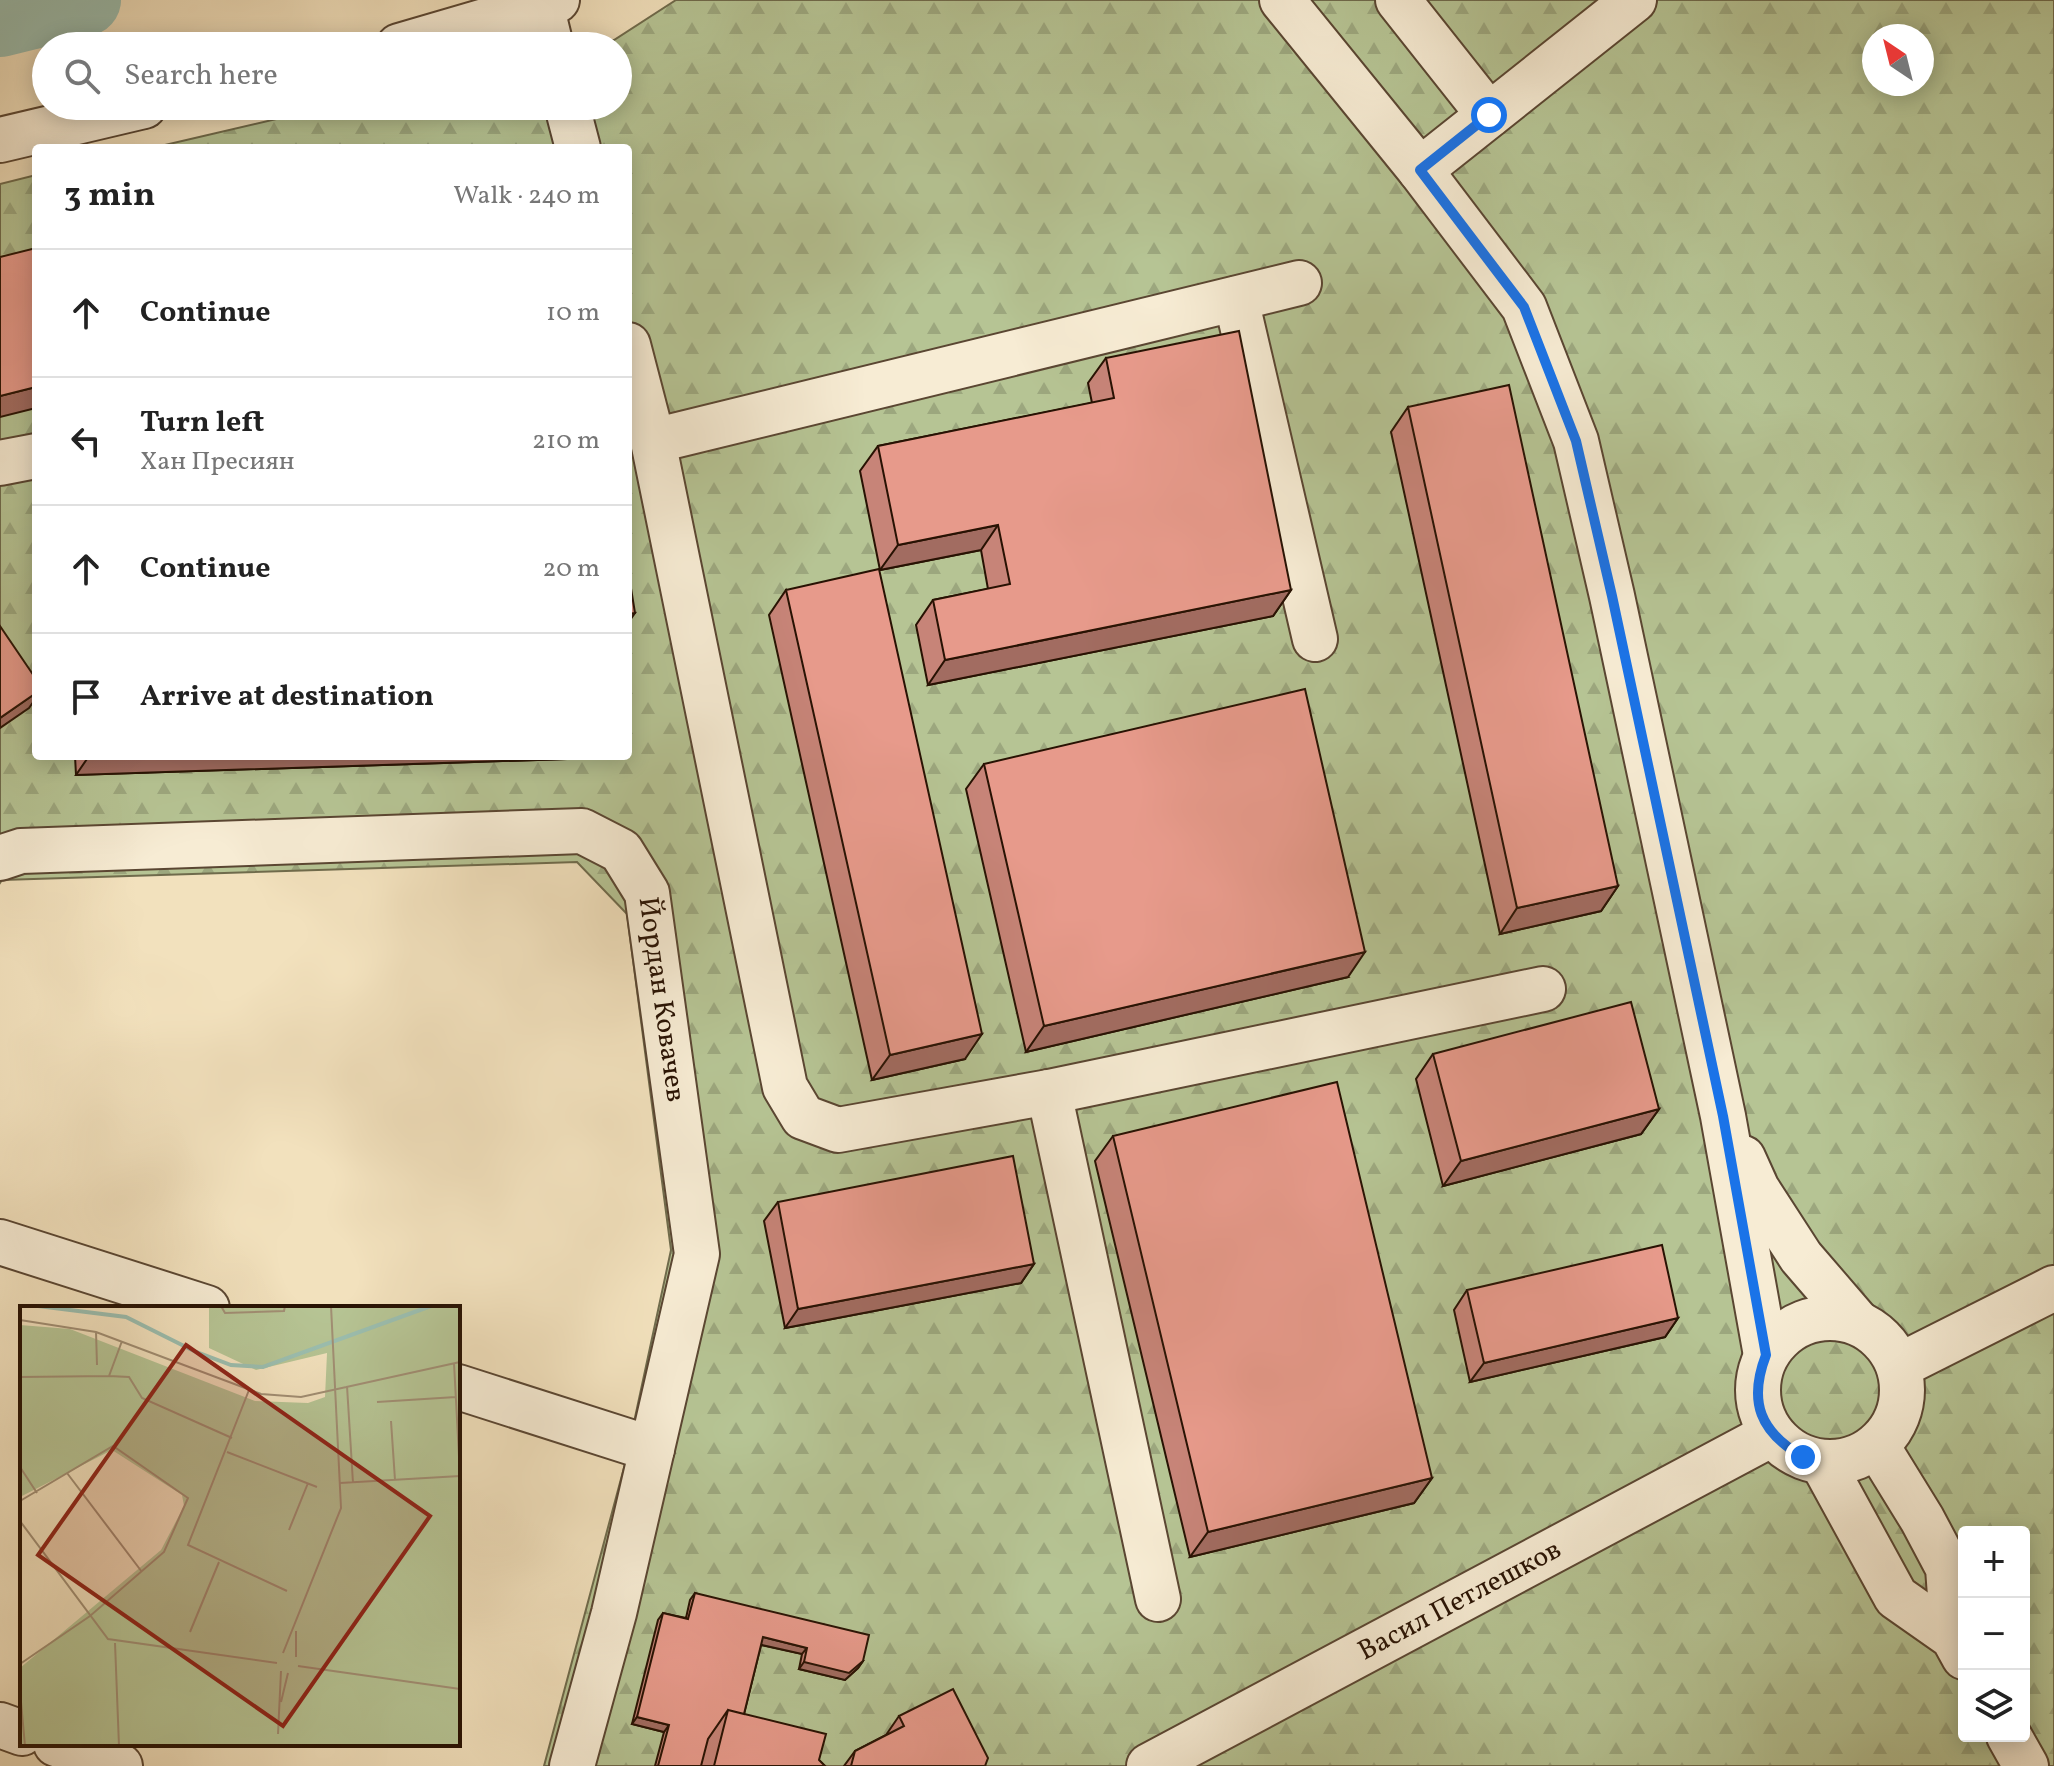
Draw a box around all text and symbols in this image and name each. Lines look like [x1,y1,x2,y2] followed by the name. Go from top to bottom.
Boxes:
[1862,24,1934,96] north arrow
[32,32,632,120] search box
[60,54,104,98] icon: search
[124,55,278,97] text: Search here
[1471,97,1507,133] route start
[64,173,155,220] text: 3 min
[453,178,600,214] text: Walk · 240 m
[64,291,108,335] icon: ahead
[140,292,271,334] text: Continue
[546,295,600,331] text: 10 m
[140,402,264,444] text: Turn left
[64,419,108,463] icon: left
[532,423,600,459] text: 210 m
[140,444,295,480] text: Хан Пресиян
[64,547,108,591] icon: ahead
[140,548,271,590] text: Continue
[542,551,600,587] text: 20 m
[64,675,108,719] icon: arrive
[140,676,434,718] text: Arrive at destination
[628,894,695,1104] street label: Йордан Ковачев
[20,1306,460,1746] inset map
[1785,1439,1821,1475] route end
[1958,1526,2030,1742] map controls
[1958,1526,2030,1598] button: +
[1351,1530,1568,1671] street label: Васил Петлешков
[1958,1598,2030,1670] button: −
[1958,1670,2030,1742] button: layers

